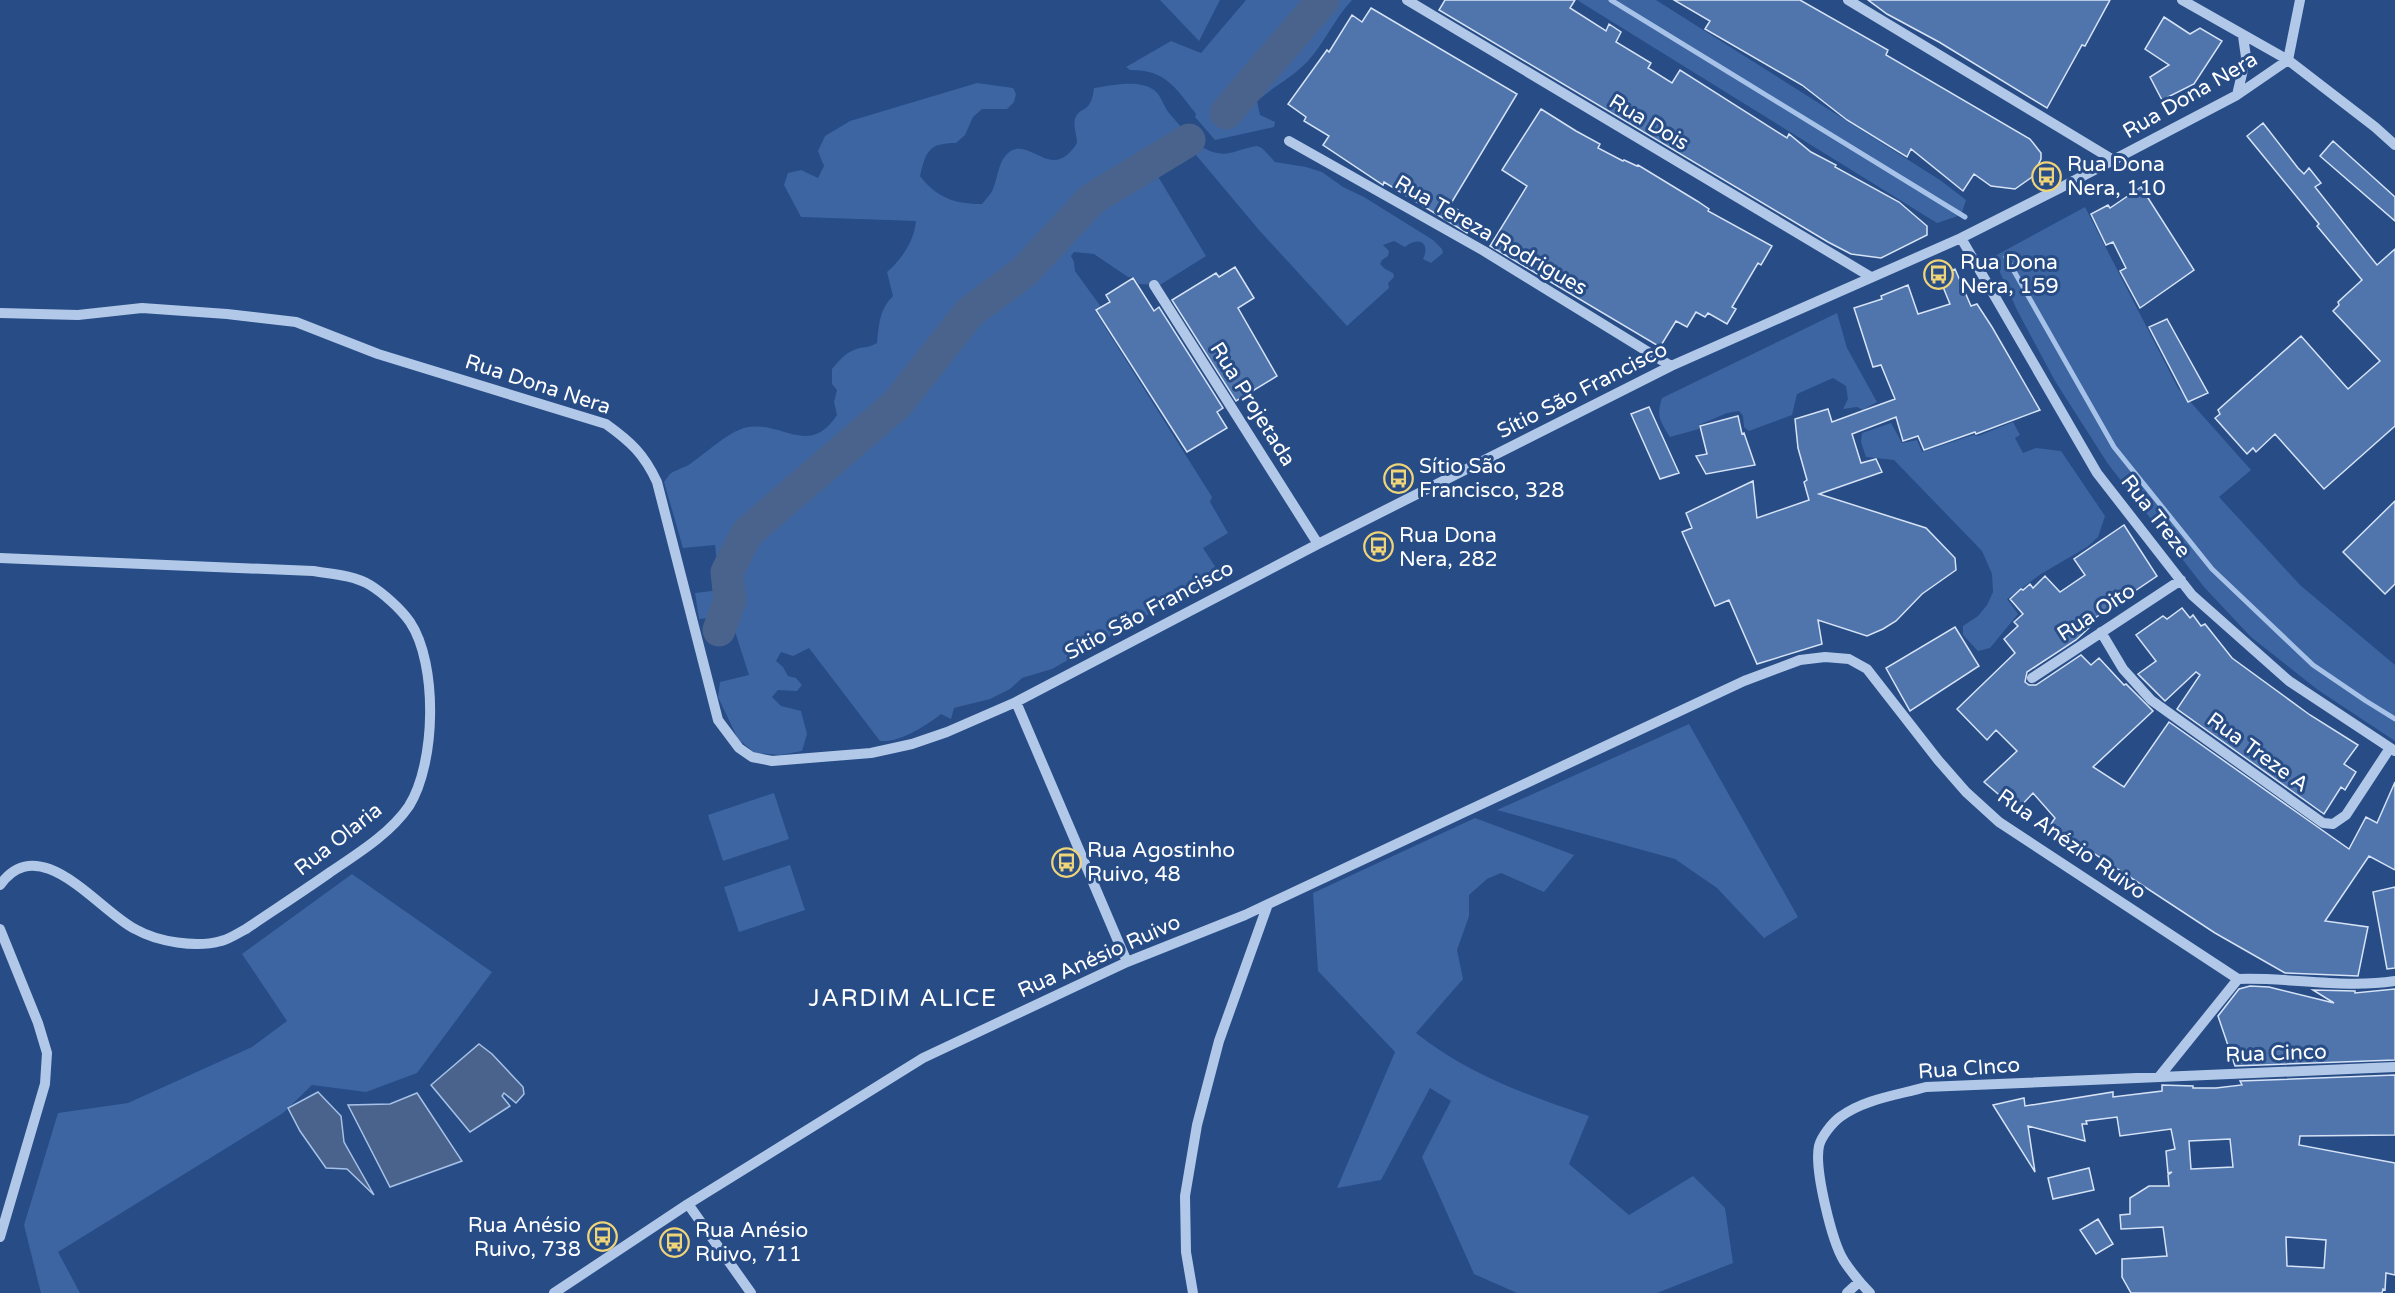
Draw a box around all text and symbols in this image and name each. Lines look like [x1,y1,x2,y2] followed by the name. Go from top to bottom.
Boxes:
[2118,47,2262,144] street label: Rua Dona Nera
[1604,89,1693,156] street label: Rua Dois
[2067,152,2166,201] place label: Rua Dona Nera, 110
[2030,160,2062,192] bus stop icon: Rua Dona Nera, 110
[1390,170,1591,301] street label: Rua Tereza Rodrigues
[1960,250,2059,299] place label: Rua Dona Nera, 159
[1923,258,1955,290] bus stop icon: Rua Dona Nera, 159
[1493,337,1671,444] street label: Sítio São Francisco
[1204,338,1301,471] street label: Rua Projetada
[462,349,614,420] street label: Rua Dona Nera
[1419,454,1565,503] place label: Sítio São Francisco, 328
[1382,462,1414,494] bus stop icon: Sítio São Francisco, 328
[2115,470,2196,563] street label: Rua Treze
[1399,523,1498,572] place label: Rua Dona Nera, 282
[1362,531,1394,563] bus stop icon: Rua Dona Nera, 282
[1061,555,1238,666] street label: Sítio São Francisco
[2053,578,2140,647] street label: Rua Oito
[2202,707,2313,798] street label: Rua Treze A
[1993,784,2151,905] street label: Rua Anézio Ruivo
[290,798,387,881] street label: Rua Olaria
[1087,838,1235,887] place label: Rua Agostinho Ruivo, 48
[1050,846,1082,878] bus stop icon: Rua Agostinho Ruivo, 48
[1014,909,1184,1004] street label: Rua Anésio Ruivo
[808,984,998,1013] district label: JARDIM ALICE
[2225,1039,2327,1068] street label: Rua Cinco
[1917,1052,2021,1085] street label: Rua CInco
[468,1213,581,1262] place label: Rua Anésio Ruivo, 738
[695,1218,808,1267] place label: Rua Anésio Ruivo, 711
[586,1221,618,1253] bus stop icon: Rua Anésio Ruivo, 738
[658,1226,690,1258] bus stop icon: Rua Anésio Ruivo, 711

